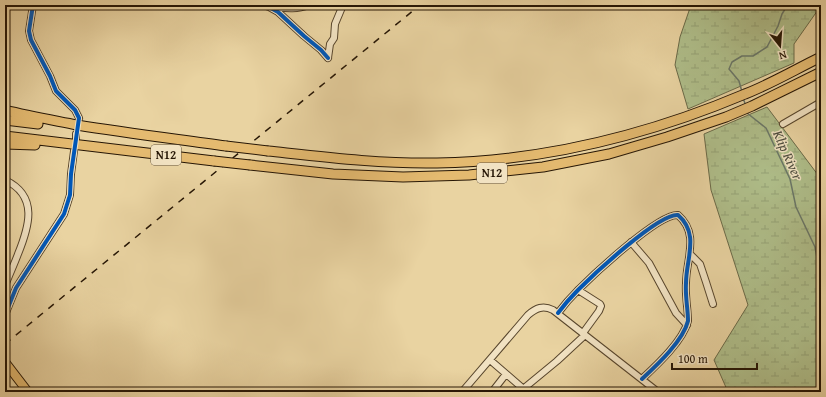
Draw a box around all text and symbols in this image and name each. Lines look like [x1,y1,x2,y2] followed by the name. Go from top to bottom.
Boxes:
[760,26,800,66] north arrow
[776,47,789,64] text: N
[768,126,808,184] water label: Klip River
[151,145,181,165] road number: N12
[477,163,507,183] road number: N12
[672,345,757,371] scale bar
[678,350,708,367] text: 100 m

